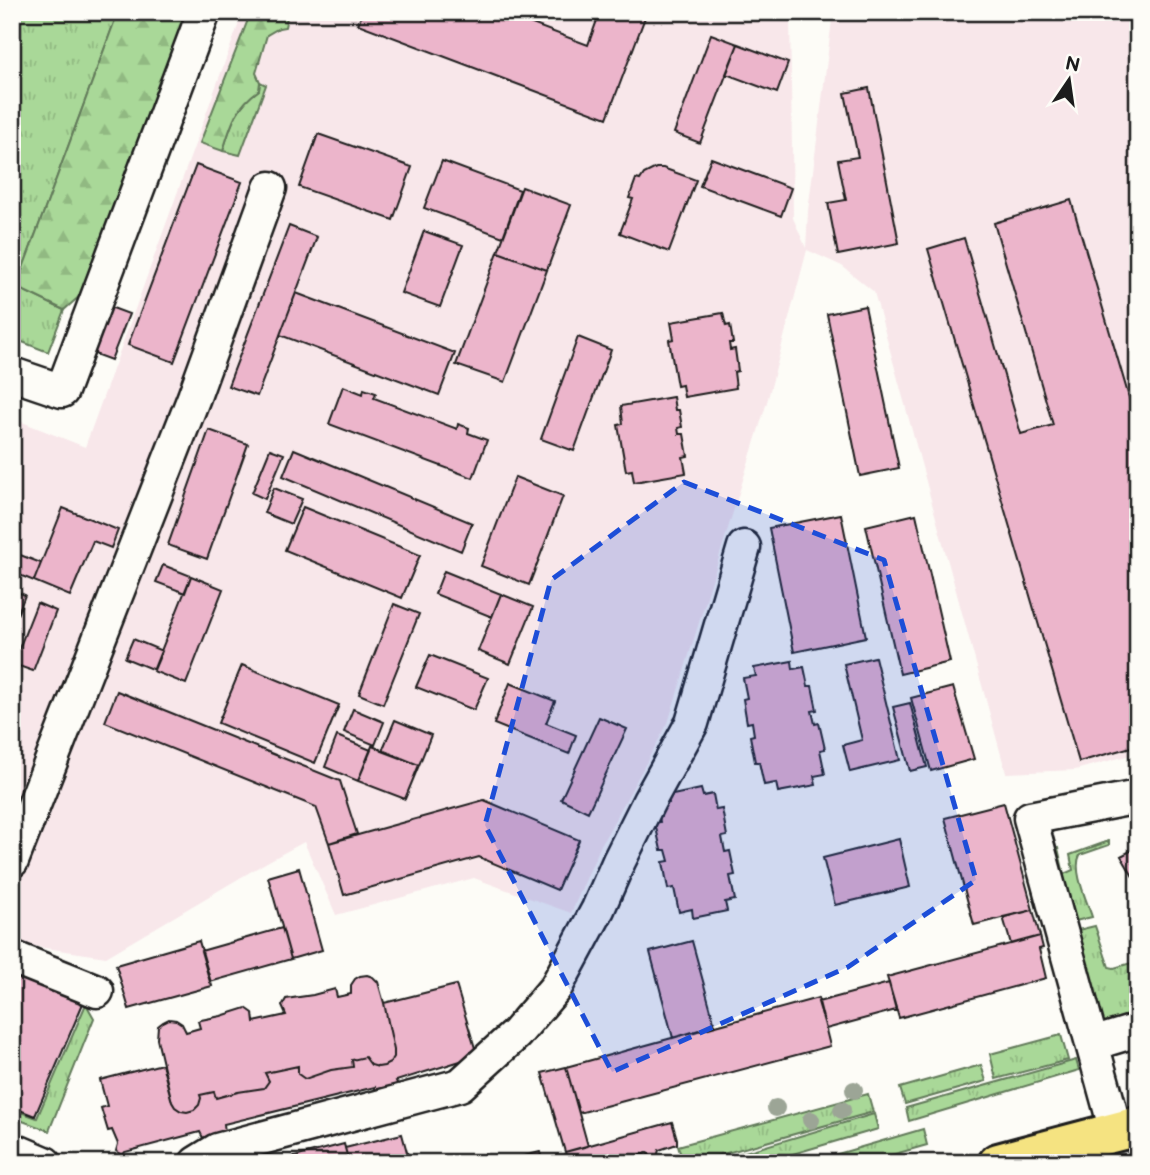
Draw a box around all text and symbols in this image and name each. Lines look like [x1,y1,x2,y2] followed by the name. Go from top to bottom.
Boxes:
[1034,46,1104,116] north arrow
[1063,52,1082,78] text: N

